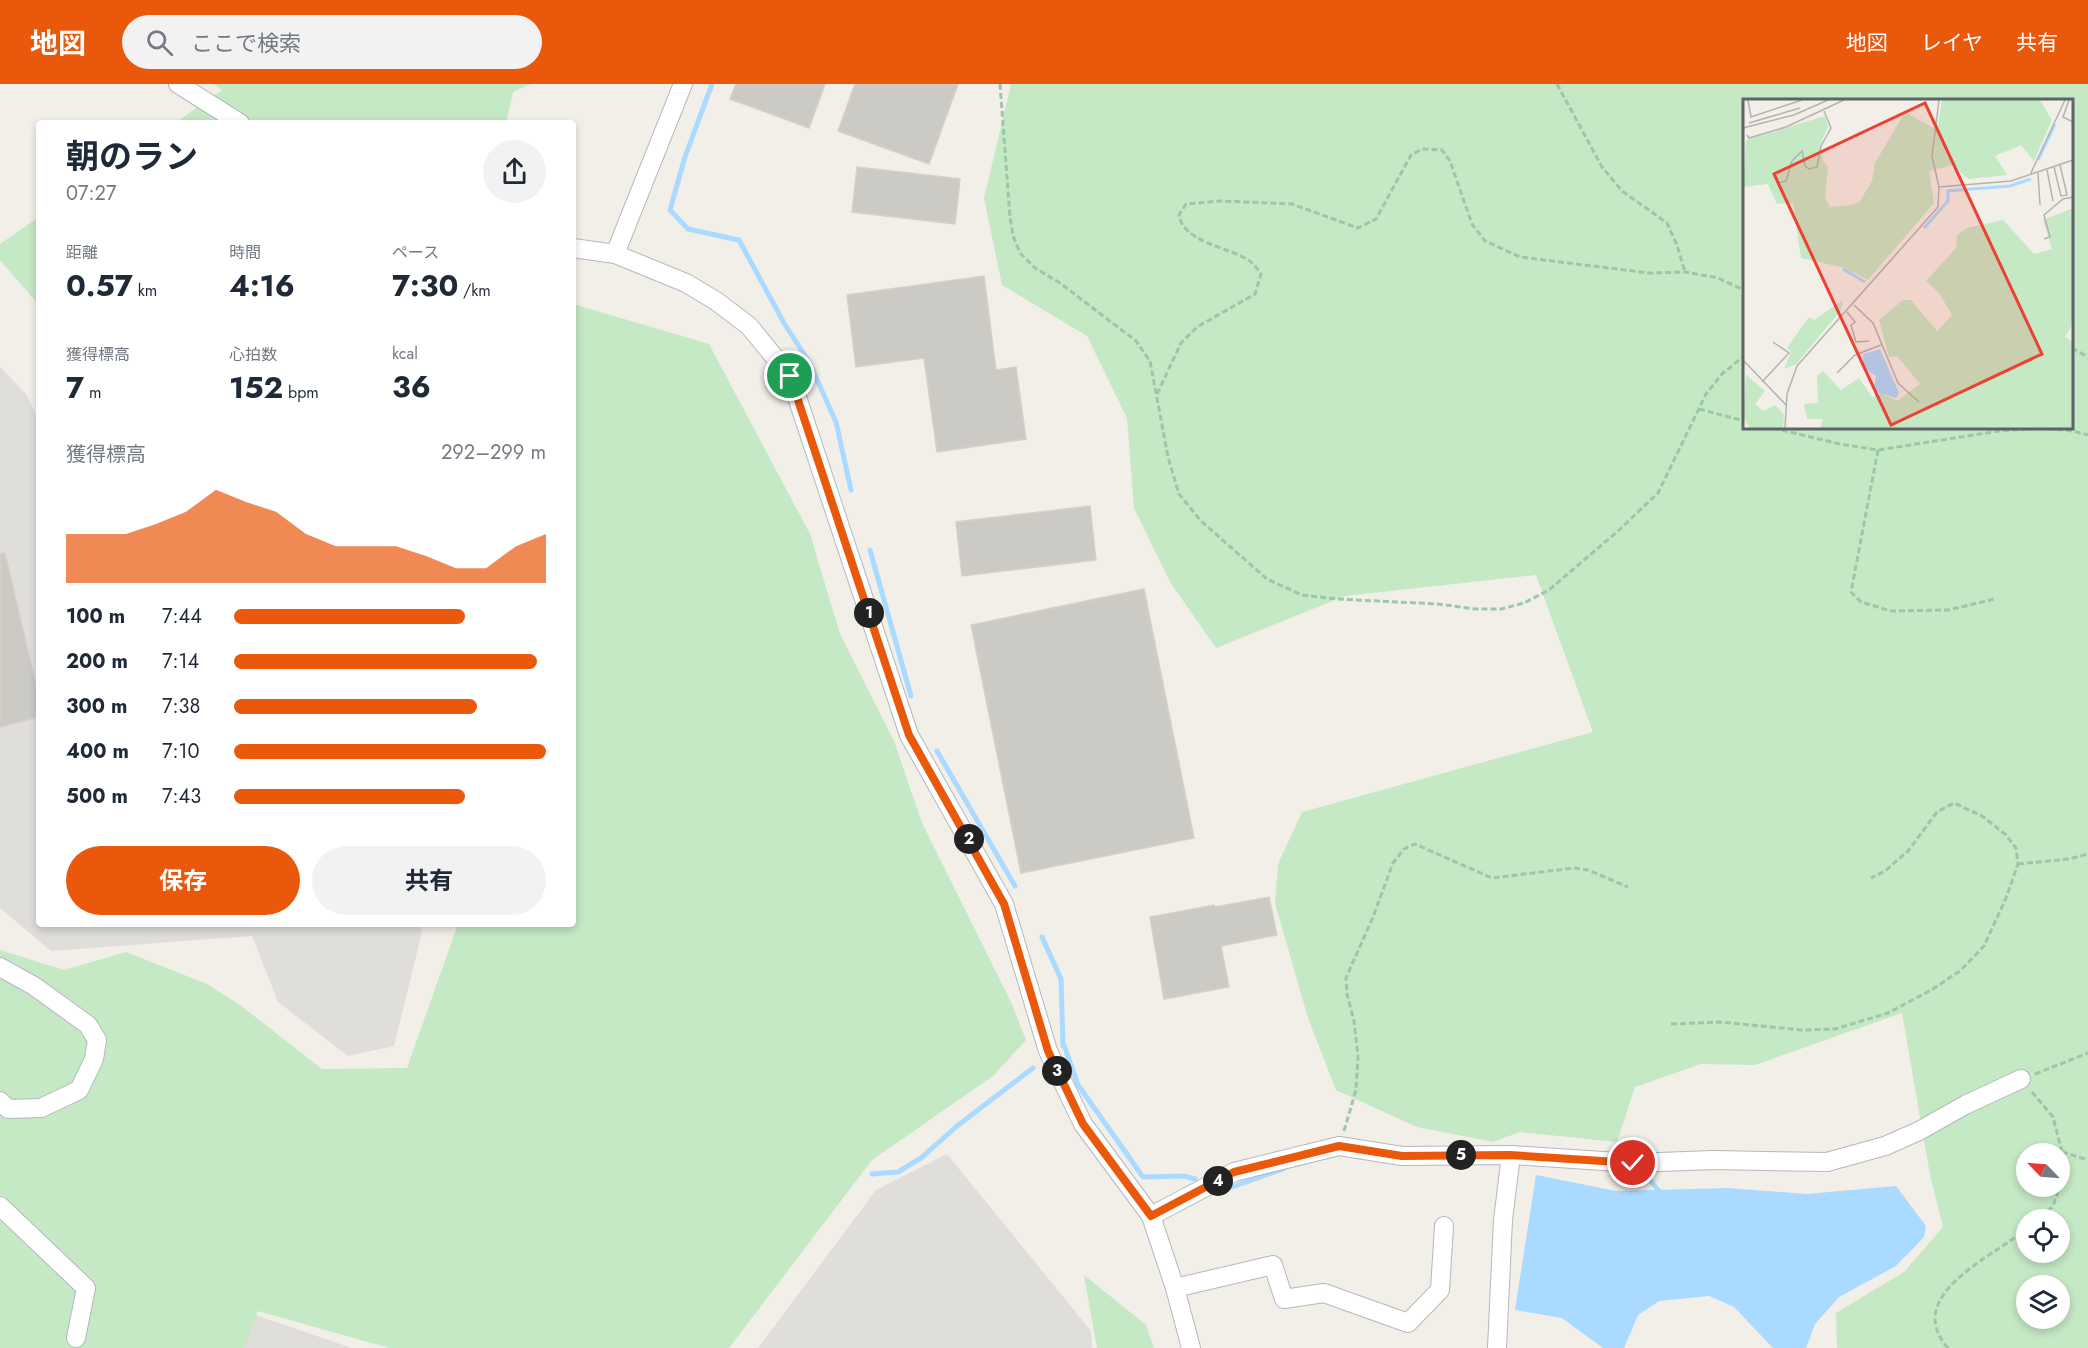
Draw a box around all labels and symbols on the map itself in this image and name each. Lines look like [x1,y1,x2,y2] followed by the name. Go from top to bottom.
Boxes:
[1743,99,2073,429] inset map
[764,350,815,401] pin
[854,598,884,628] pin: 1
[954,824,984,854] pin: 2
[1042,1056,1072,1086] pin: 3
[1607,1137,1658,1188] pin
[1446,1140,1476,1170] pin: 5
[2016,1143,2070,1197] north arrow
[1203,1166,1233,1196] pin: 4

